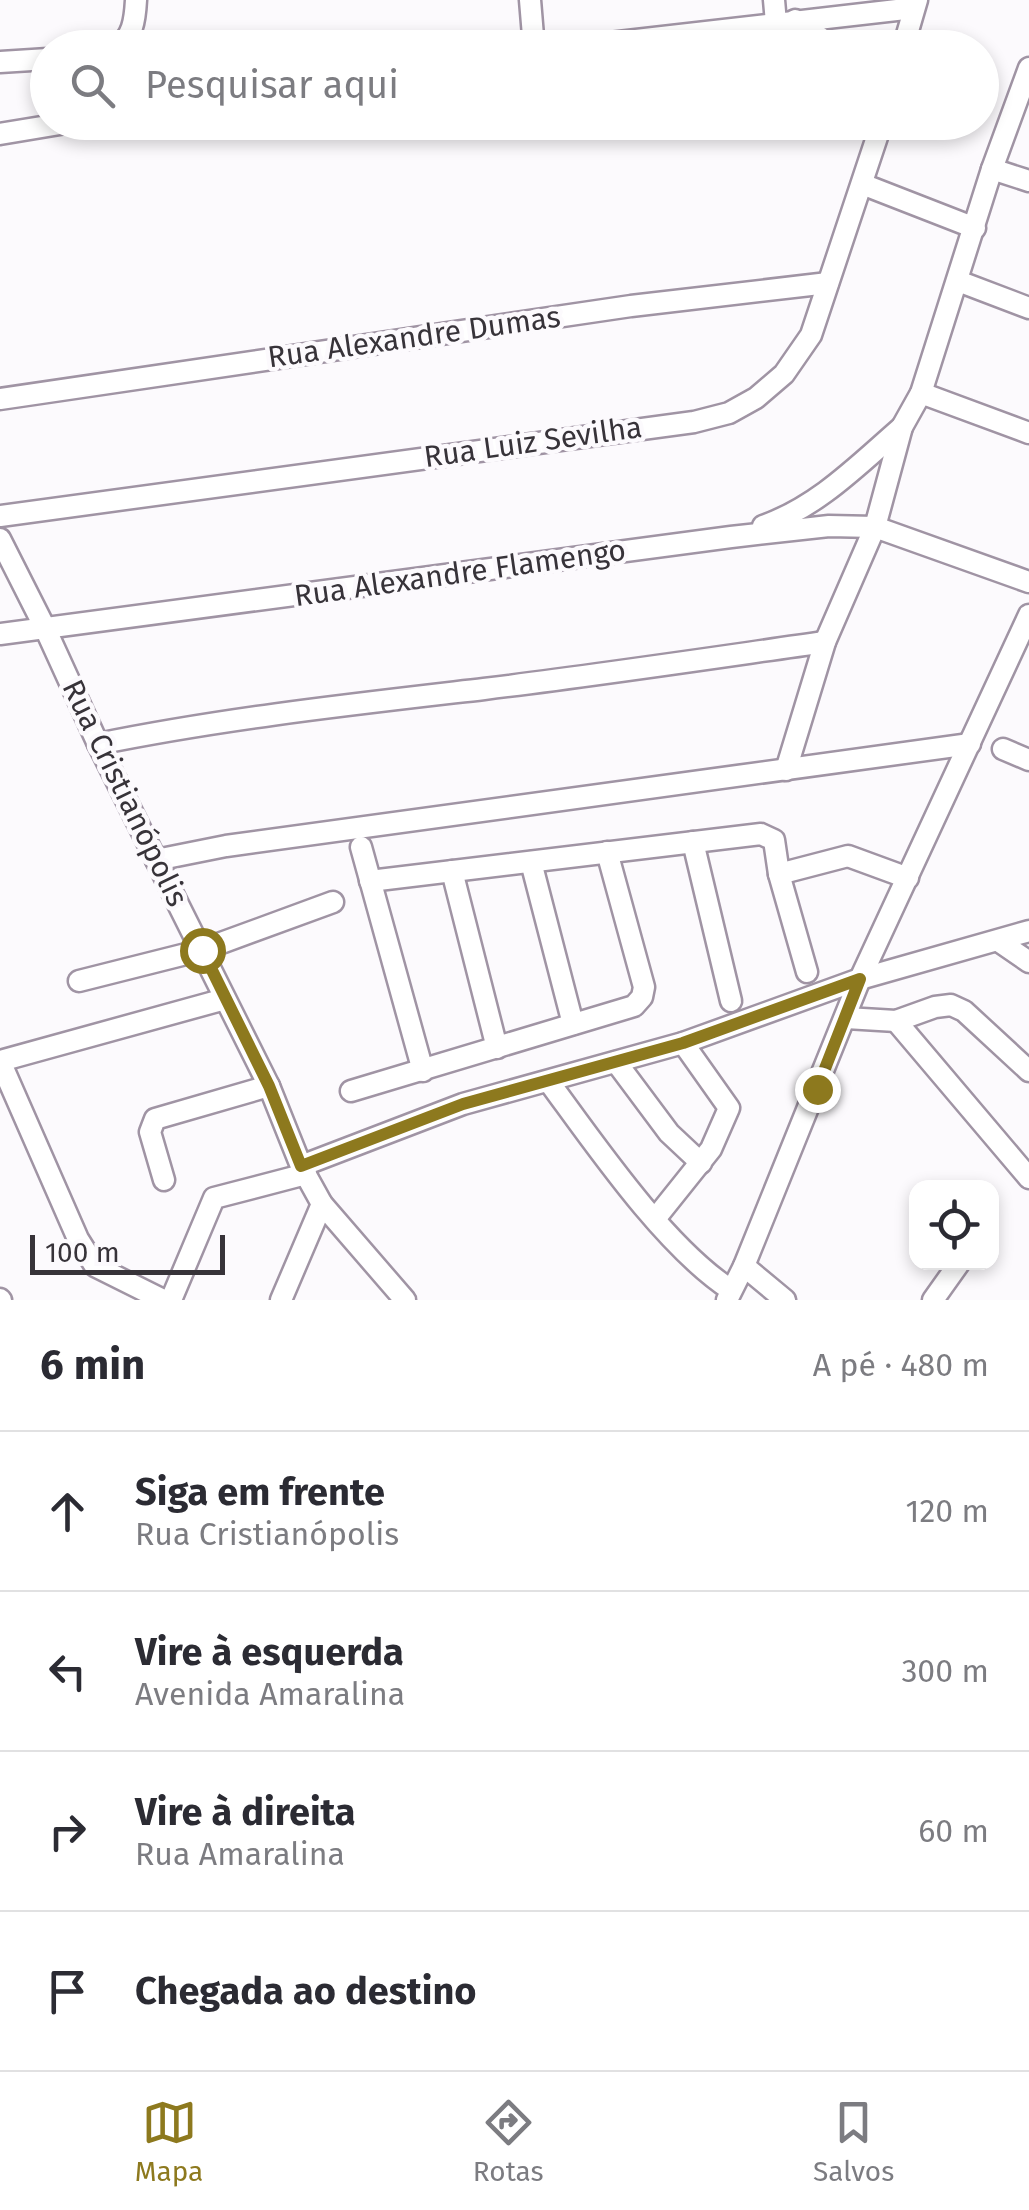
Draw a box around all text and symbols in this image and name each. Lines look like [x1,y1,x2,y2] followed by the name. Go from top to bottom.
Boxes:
[30,30,999,140] search box
[65,58,120,113] icon: search
[145,62,399,108] text: Pesquisar aqui
[265,299,563,375] street label: Rua Alexandre Dumas
[422,409,644,475] street label: Rua Luiz Sevilha
[292,532,628,614] street label: Rua Alexandre Flamengo
[55,674,195,912] street label: Rua Cristianópolis
[180,928,226,974] route start
[795,1067,841,1113] route end
[909,1180,999,1270] map controls
[909,1180,999,1270] button: locate
[30,1230,225,1274] scale bar
[45,1236,120,1269] text: 100 m
[40,1340,145,1390] text: 6 min
[813,1346,989,1384] text: A pé · 480 m
[135,1469,385,1515] text: Siga em frente
[40,1484,95,1539] icon: ahead
[906,1492,989,1530] text: 120 m
[135,1515,399,1553] text: Rua Cristianópolis
[135,1629,404,1675] text: Vire à esquerda
[40,1644,95,1699] icon: left
[901,1652,989,1690] text: 300 m
[135,1675,405,1713] text: Avenida Amaralina
[135,1789,356,1835] text: Vire à direita
[40,1804,95,1859] icon: right
[918,1812,989,1850] text: 60 m
[135,1835,345,1873] text: Rua Amaralina
[40,1964,95,2019] icon: arrive
[135,1968,477,2014] text: Chegada ao destino
[135,2095,203,2188] tab: Mapa
[473,2095,544,2188] tab: Rotas
[813,2095,894,2188] tab: Salvos

